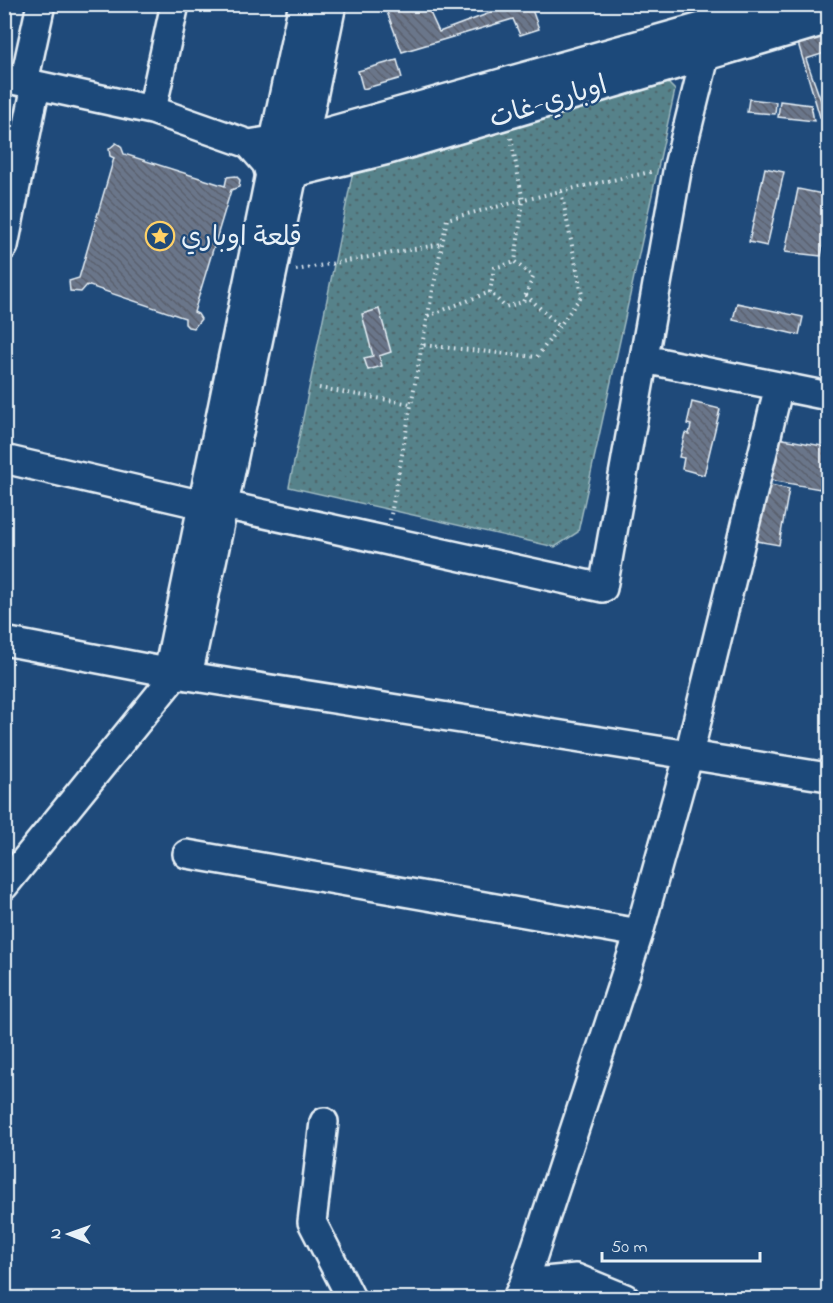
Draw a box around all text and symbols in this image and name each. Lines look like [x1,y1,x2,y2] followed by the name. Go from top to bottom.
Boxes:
[485,67,612,140] street label: اوباري-غات
[181,219,302,258] place label: قلعة اوباري
[144,220,176,252] place icon: قلعة اوباري
[39,1204,99,1264] north arrow
[602,1225,760,1263] scale bar
[44,1228,68,1239] text: N
[611,1235,648,1261] text: 50 m

